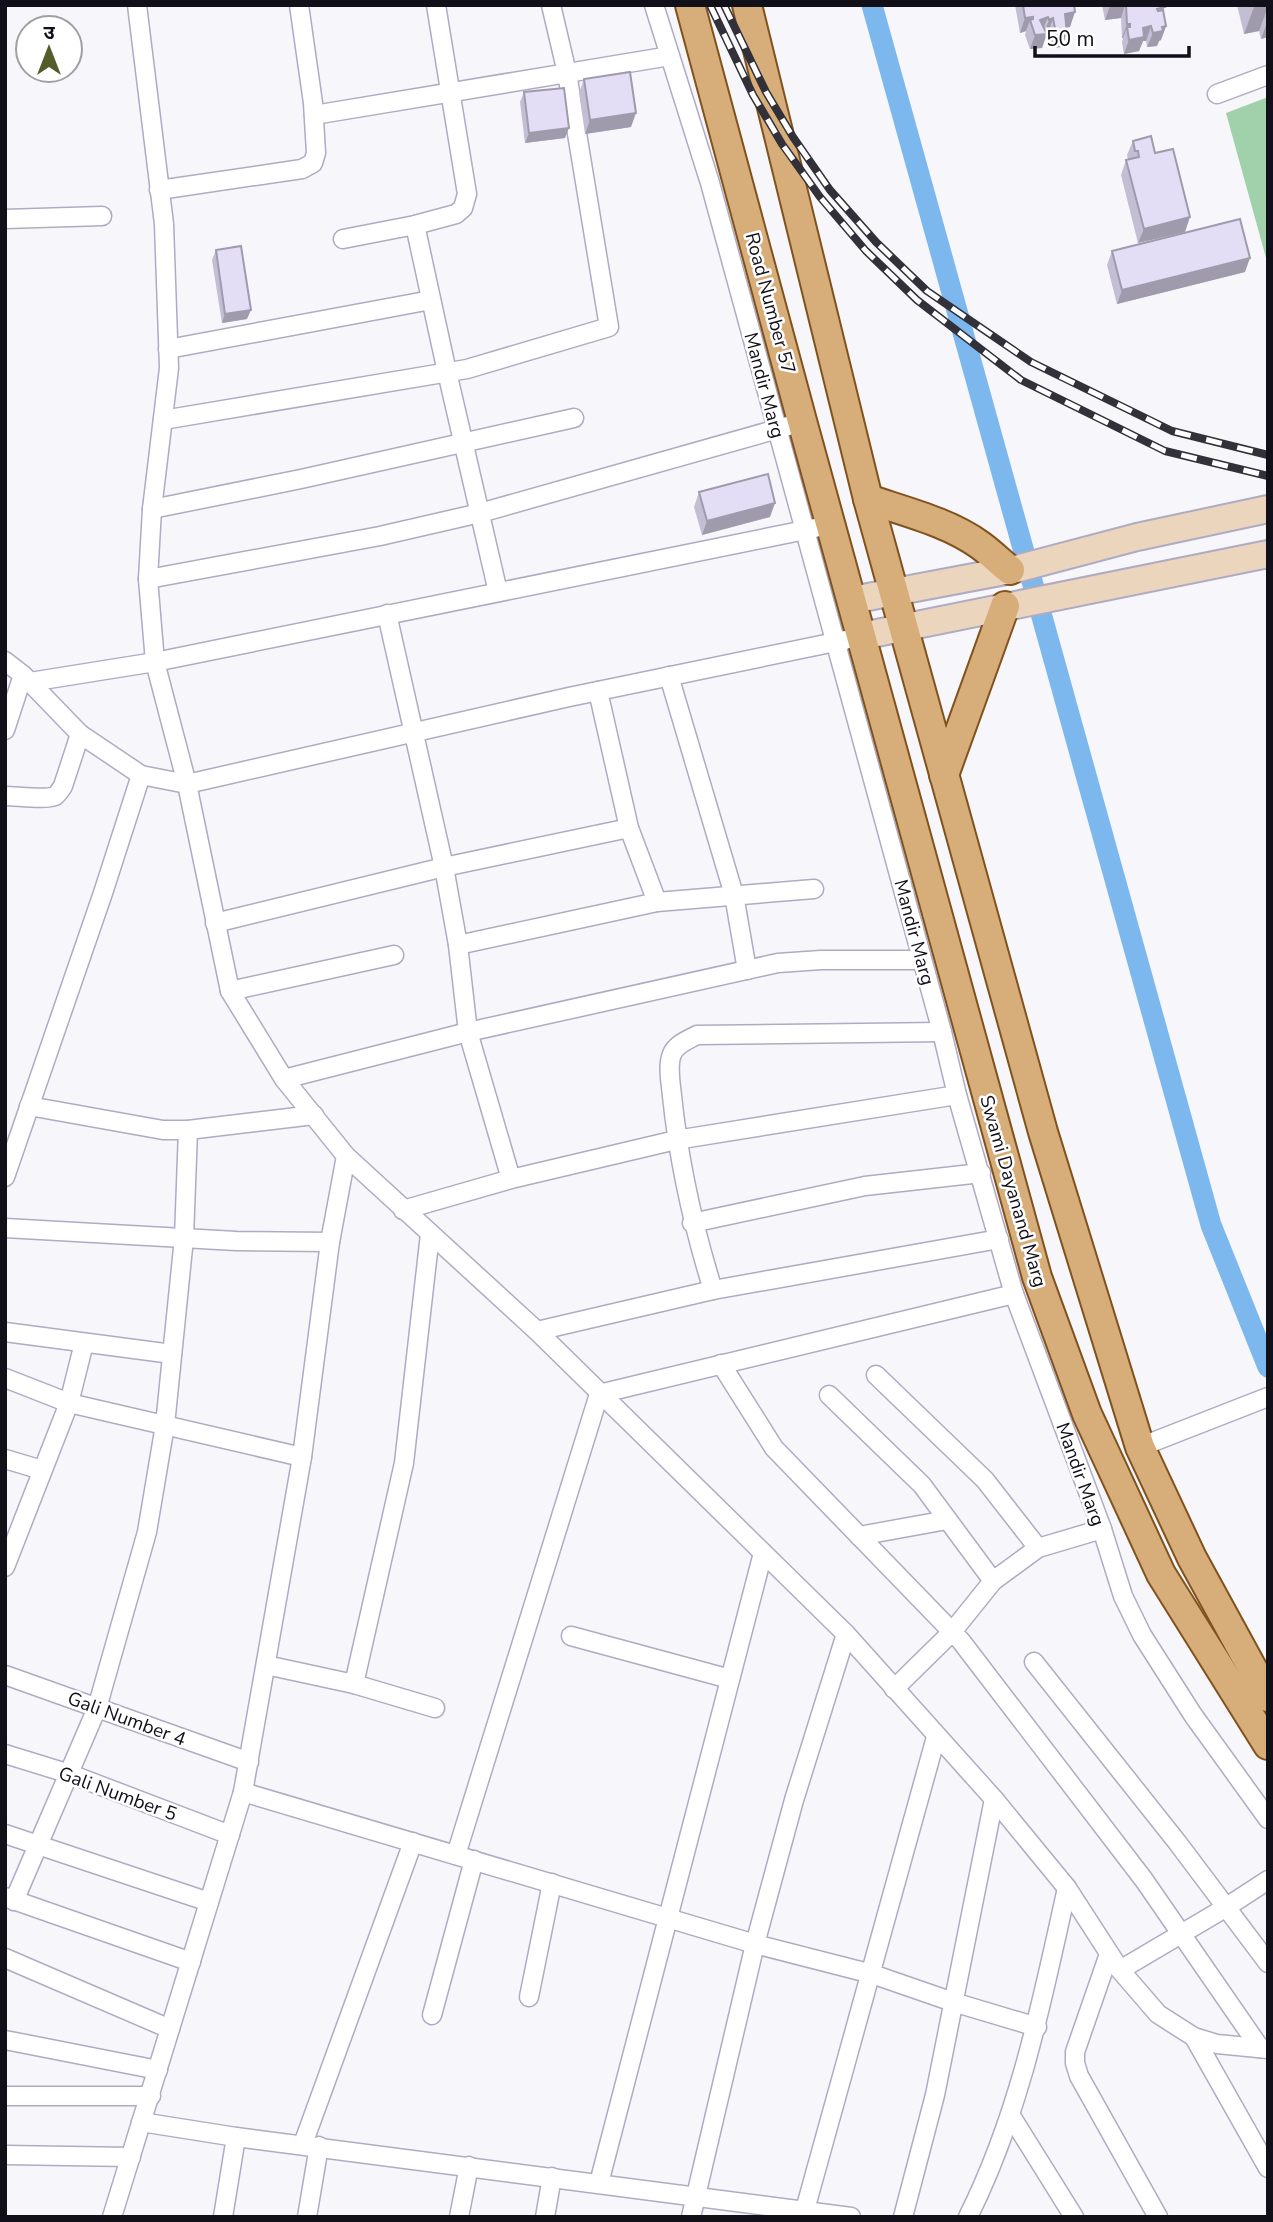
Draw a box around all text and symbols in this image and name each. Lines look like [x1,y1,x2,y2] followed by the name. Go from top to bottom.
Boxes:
[14,14,84,84] north arrow
[1035,14,1189,58] scale bar
[43,20,55,46] text: उ
[1046,25,1095,53] text: 50 m
[739,230,801,377] street label: Road Number 57
[737,330,791,441] street label: Mandir Marg
[887,877,941,988] street label: Mandir Marg
[973,1092,1053,1290] street label: Swami Dayanand Marg
[1049,1419,1111,1530] street label: Mandir Marg
[64,1686,189,1752] street label: Gali Number 4
[55,1761,180,1827] street label: Gali Number 5

